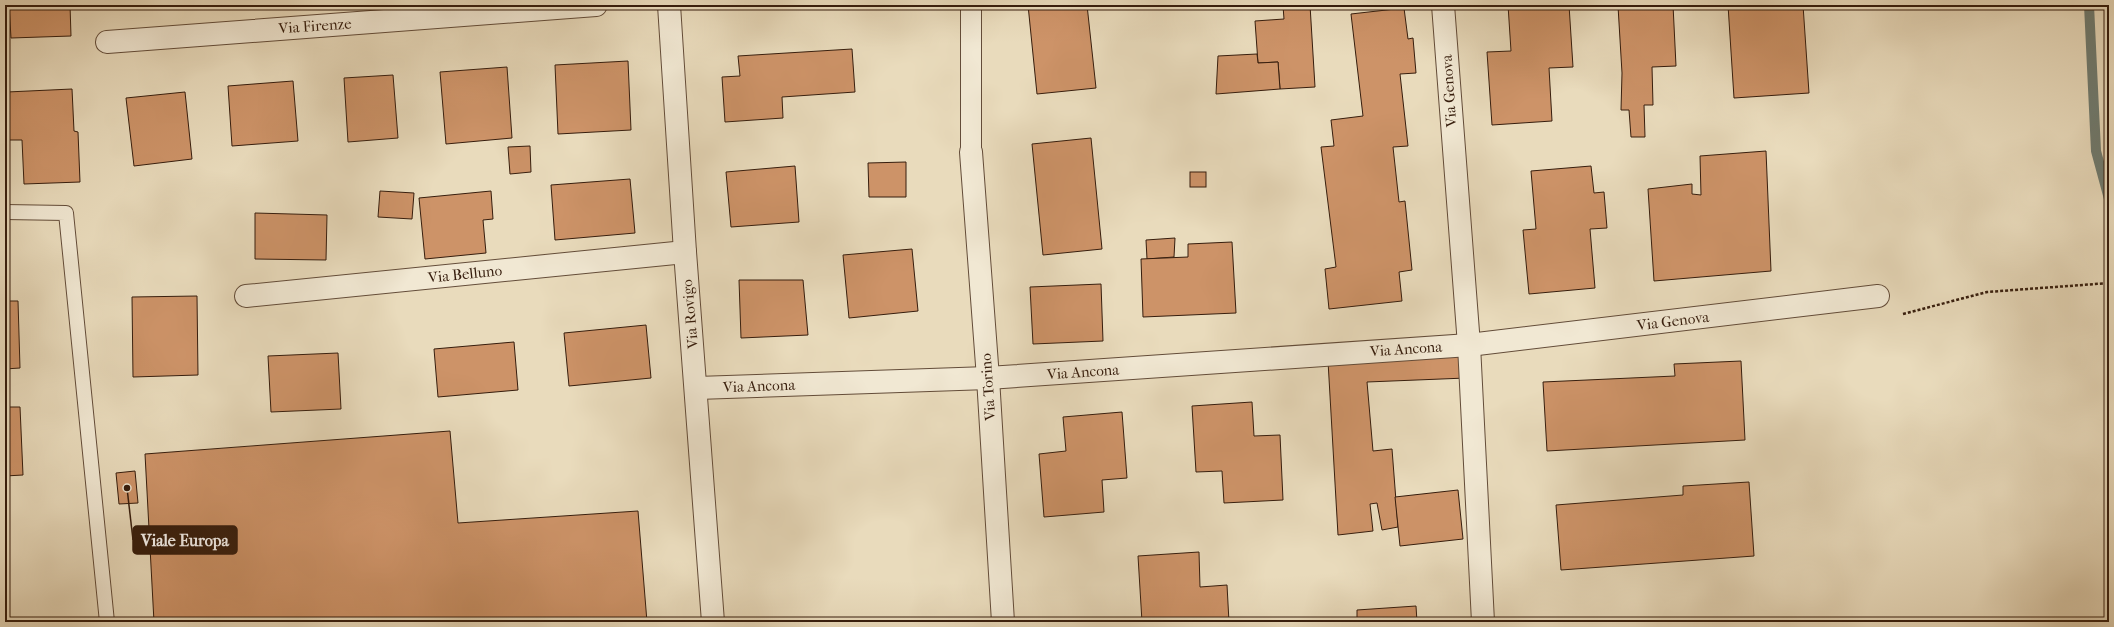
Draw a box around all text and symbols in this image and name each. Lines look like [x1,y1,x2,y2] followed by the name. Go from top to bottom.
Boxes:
[277,14,353,38] street label: Via Firenze
[1437,53,1461,129] street label: Via Genova
[426,261,503,287] street label: Via Belluno
[678,278,702,351] street label: Via Rovigo
[1635,308,1711,334] street label: Via Genova
[1368,337,1444,361] street label: Via Ancona
[977,352,999,422] street label: Via Torino
[1045,360,1121,384] street label: Via Ancona
[721,376,797,396] street label: Via Ancona
[133,526,237,554] callout: Viale Europa
[140,531,230,551] text: Viale Europa

